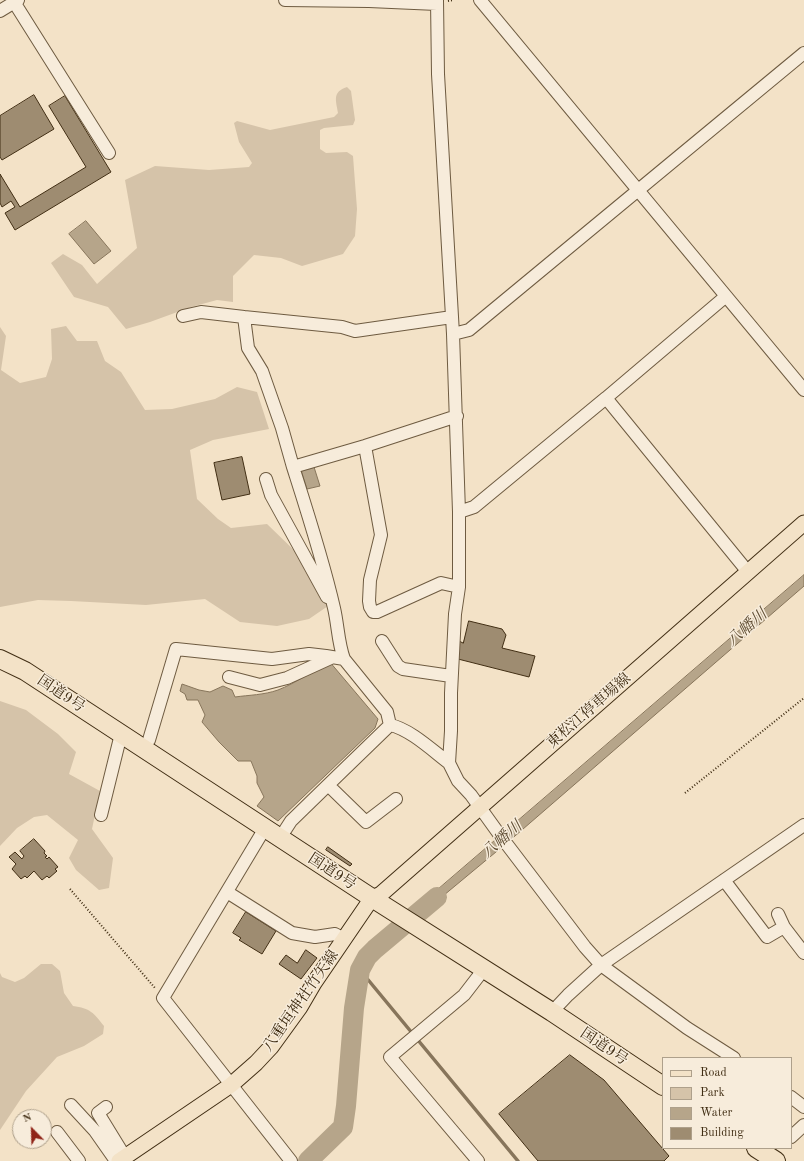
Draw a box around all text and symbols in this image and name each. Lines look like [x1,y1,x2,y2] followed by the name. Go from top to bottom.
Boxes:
[723,605,771,651] water label: 八幡川
[543,670,635,752] street label: 東松江停車場線
[34,672,88,716] street label: 国道9号
[478,817,526,863] water label: 八幡川
[305,850,359,894] street label: 国道9号
[259,947,343,1055] street label: 八重垣神社竹矢線
[577,1025,631,1069] street label: 国道9号
[662,1057,792,1149] legend
[700,1067,727,1079] text: Road
[700,1087,725,1099] text: Park
[700,1107,732,1119] text: Water
[12,1109,52,1149] north arrow
[21,1112,34,1125] text: N
[700,1127,744,1139] text: Building

